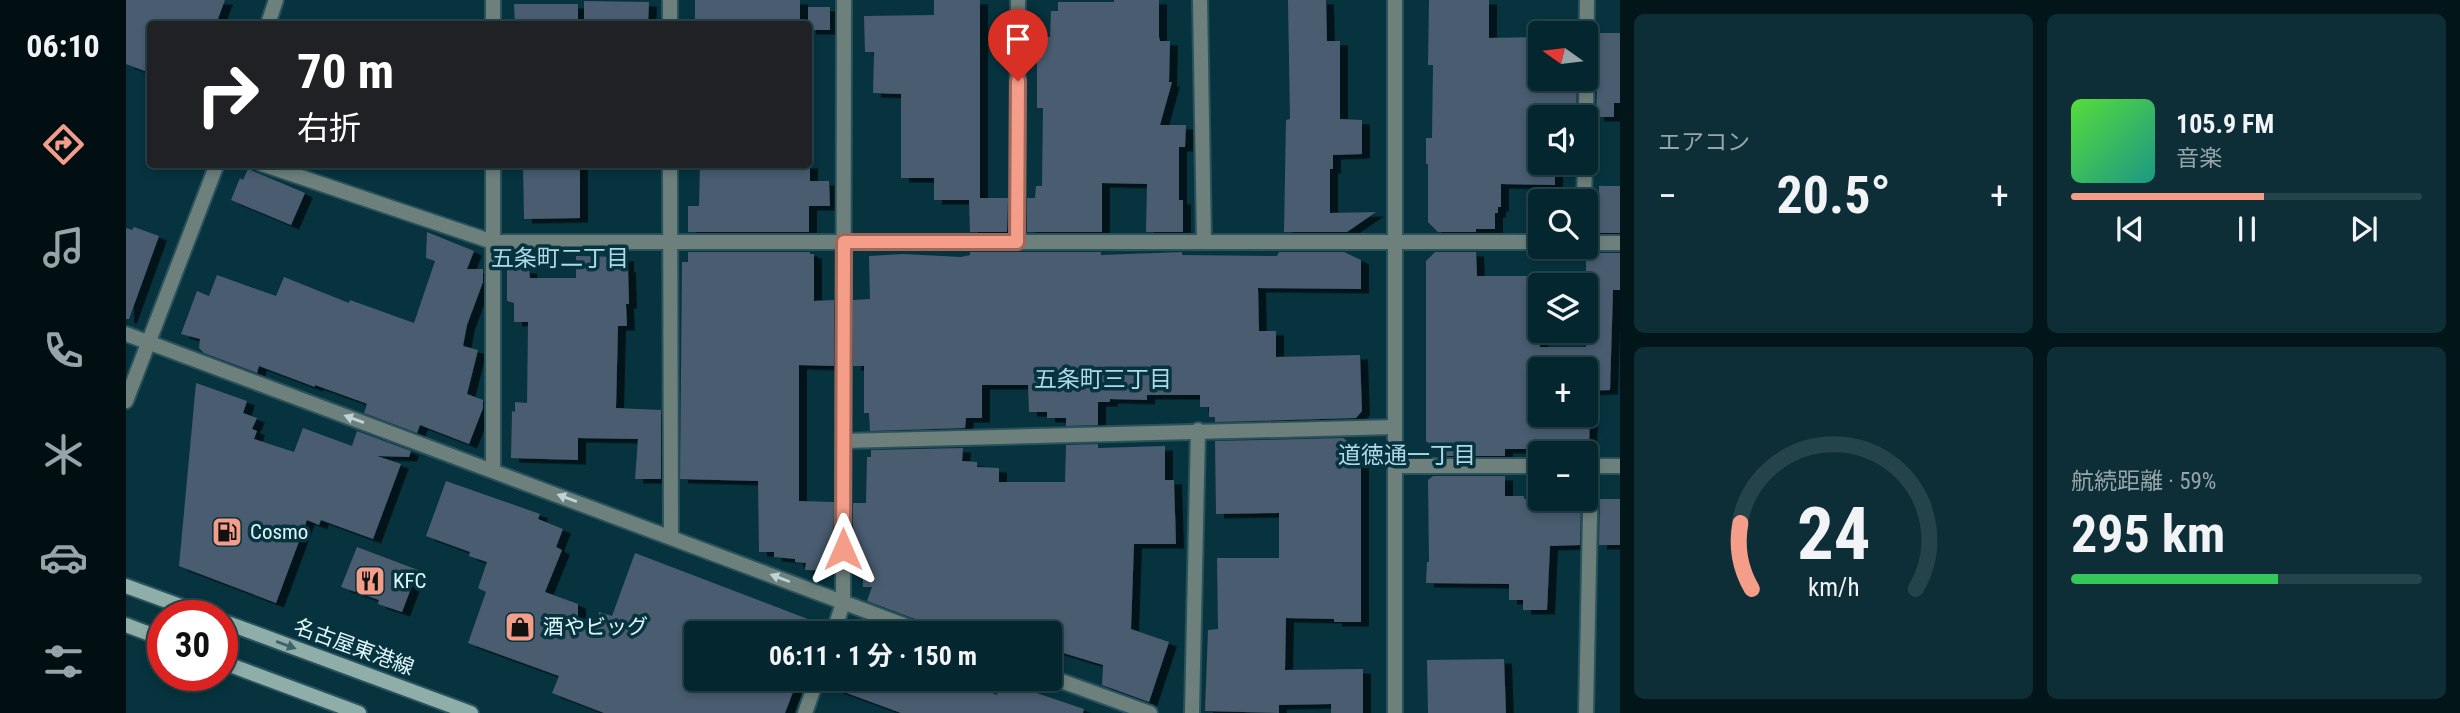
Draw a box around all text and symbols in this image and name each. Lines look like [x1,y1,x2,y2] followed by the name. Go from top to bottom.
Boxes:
[988,9,1048,81] pin
[999,20,1037,58] icon: arrive
[1528,21,1598,91] north arrow
[1528,21,1598,511] map controls
[26,27,100,65] text: 06:10
[297,43,394,100] text: 70 m
[182,49,273,140] icon: right
[1528,105,1598,175] button: sound
[297,109,361,147] text: 右折
[2176,109,2274,139] text: 105.9 FM
[39,120,88,169] icon: directions
[1658,129,1750,156] text: エアコン
[2176,145,2222,172] text: 音楽
[1776,165,1891,226] text: 20.5°
[1658,174,1677,218] text: −
[1990,174,2009,218] text: +
[1528,189,1598,259] button: search
[2111,210,2149,248] icon: previous
[2228,210,2266,248] icon: pause
[2345,210,2383,248] icon: next
[39,223,88,272] icon: music
[491,245,629,272] district label: 五条町二丁目
[1528,273,1598,343] button: layers
[39,326,88,375] icon: phone
[1528,357,1598,427] button: +
[1034,366,1172,393] district label: 五条町三丁目
[343,413,364,424] one-way arrow
[39,430,88,479] icon: climate
[1528,441,1598,511] button: −
[1338,442,1476,469] district label: 道徳通一丁目
[2071,468,2216,495] text: 航続距離 · 59%
[1797,491,1870,577] text: 24
[557,492,578,503] one-way arrow
[2071,504,2225,565] text: 295 km
[806,512,880,586] position arrow
[210,515,244,549] fuel station icon: Cosmo
[250,520,308,544] place label: Cosmo
[39,533,88,582] icon: car
[353,564,387,598] restaurant icon: KFC
[393,569,426,593] place label: KFC
[769,573,790,584] one-way arrow
[1808,573,1859,602] text: km/h
[147,600,238,691] speed limit sign: 30
[503,610,537,644] shop icon: 酒やビッグ
[291,614,417,680] street label: 名古屋東港線
[543,615,648,639] place label: 酒やビッグ
[39,637,88,686] icon: filters
[276,640,297,651] one-way arrow
[769,641,977,671] text: 06:11 · 1 分 · 150 m

